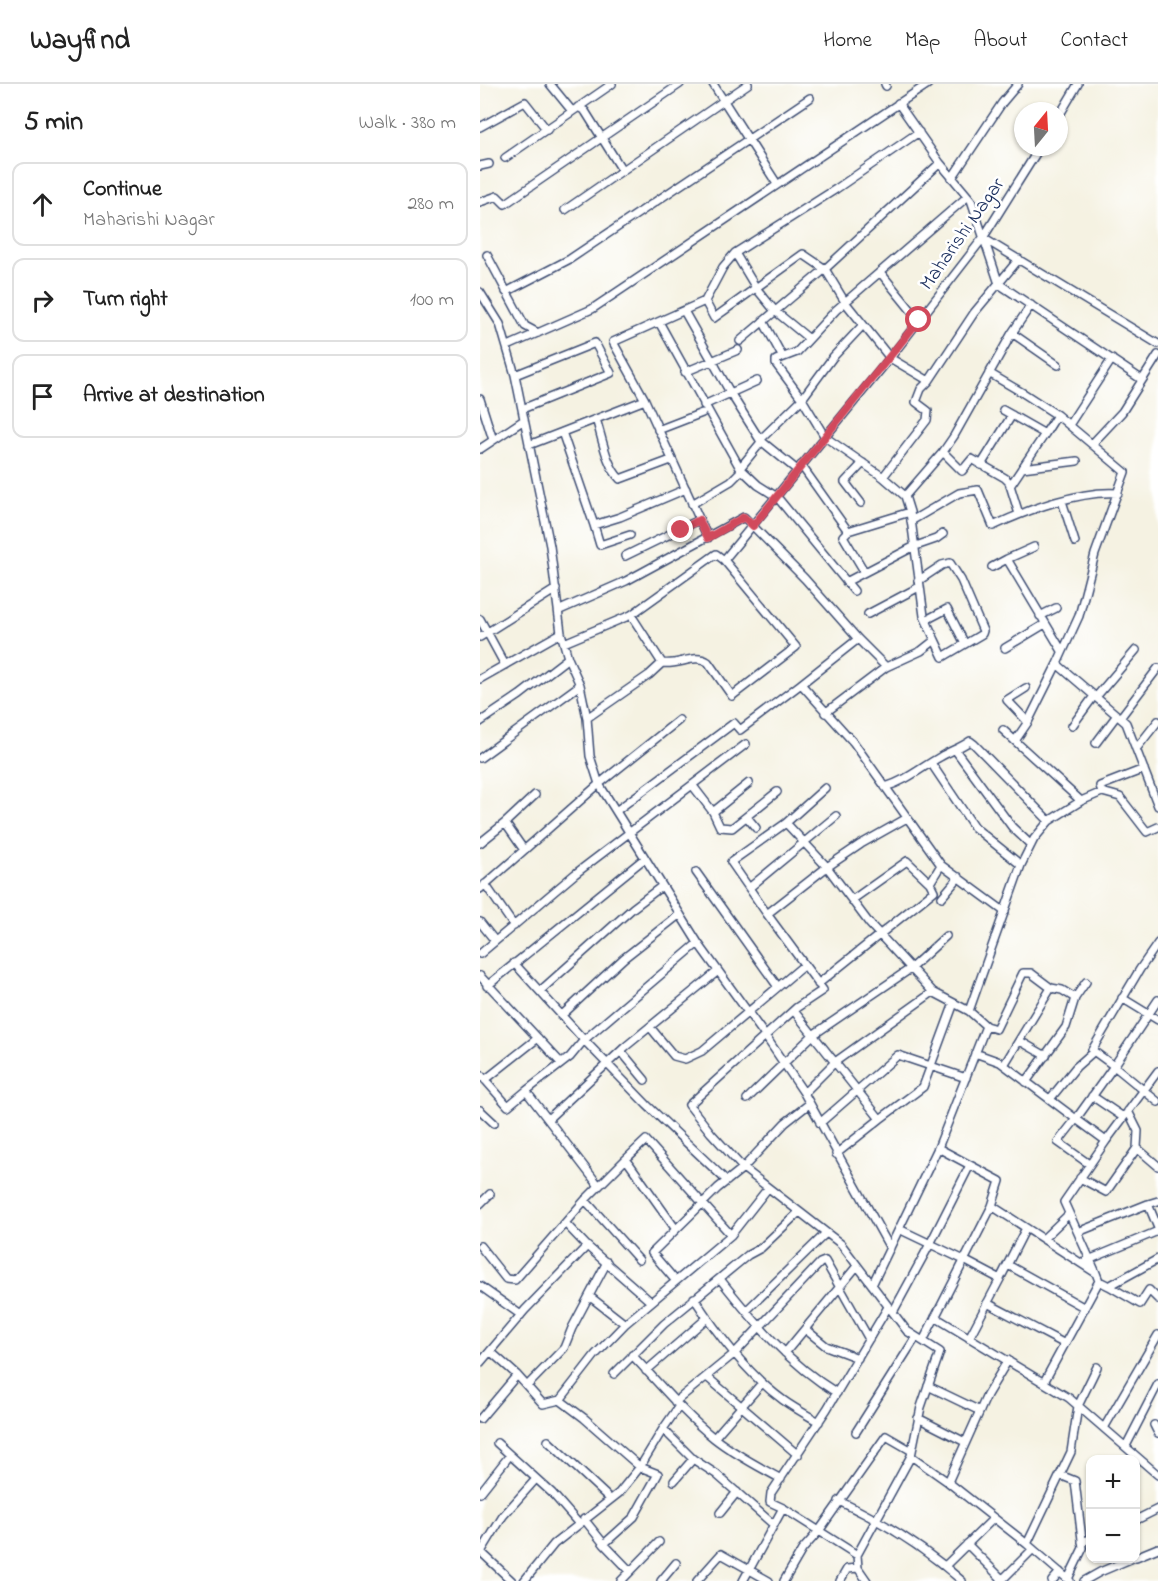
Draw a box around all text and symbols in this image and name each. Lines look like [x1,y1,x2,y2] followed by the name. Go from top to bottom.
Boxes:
[30,21,130,62] text: Wayfind
[823,26,872,56] text: Home
[905,26,940,56] text: Map
[973,26,1027,56] text: About
[1060,26,1128,56] text: Contact
[1014,102,1068,156] north arrow
[24,104,83,142] text: 5 min
[358,109,456,138] text: Walk · 380 m
[913,172,1014,297] street label: Maharishi Nagar
[83,174,162,206] text: Continue
[26,188,59,221] icon: ahead
[407,190,454,219] text: 280 m
[83,206,215,235] text: Maharishi Nagar
[26,284,59,317] icon: right
[83,284,168,316] text: Turn right
[410,286,454,315] text: 100 m
[905,306,931,332] route start
[26,380,59,413] icon: arrive
[83,380,265,412] text: Arrive at destination
[667,516,693,542] route end
[1086,1455,1140,1563] map controls
[1086,1455,1140,1509] button: +
[1086,1509,1140,1563] button: −

